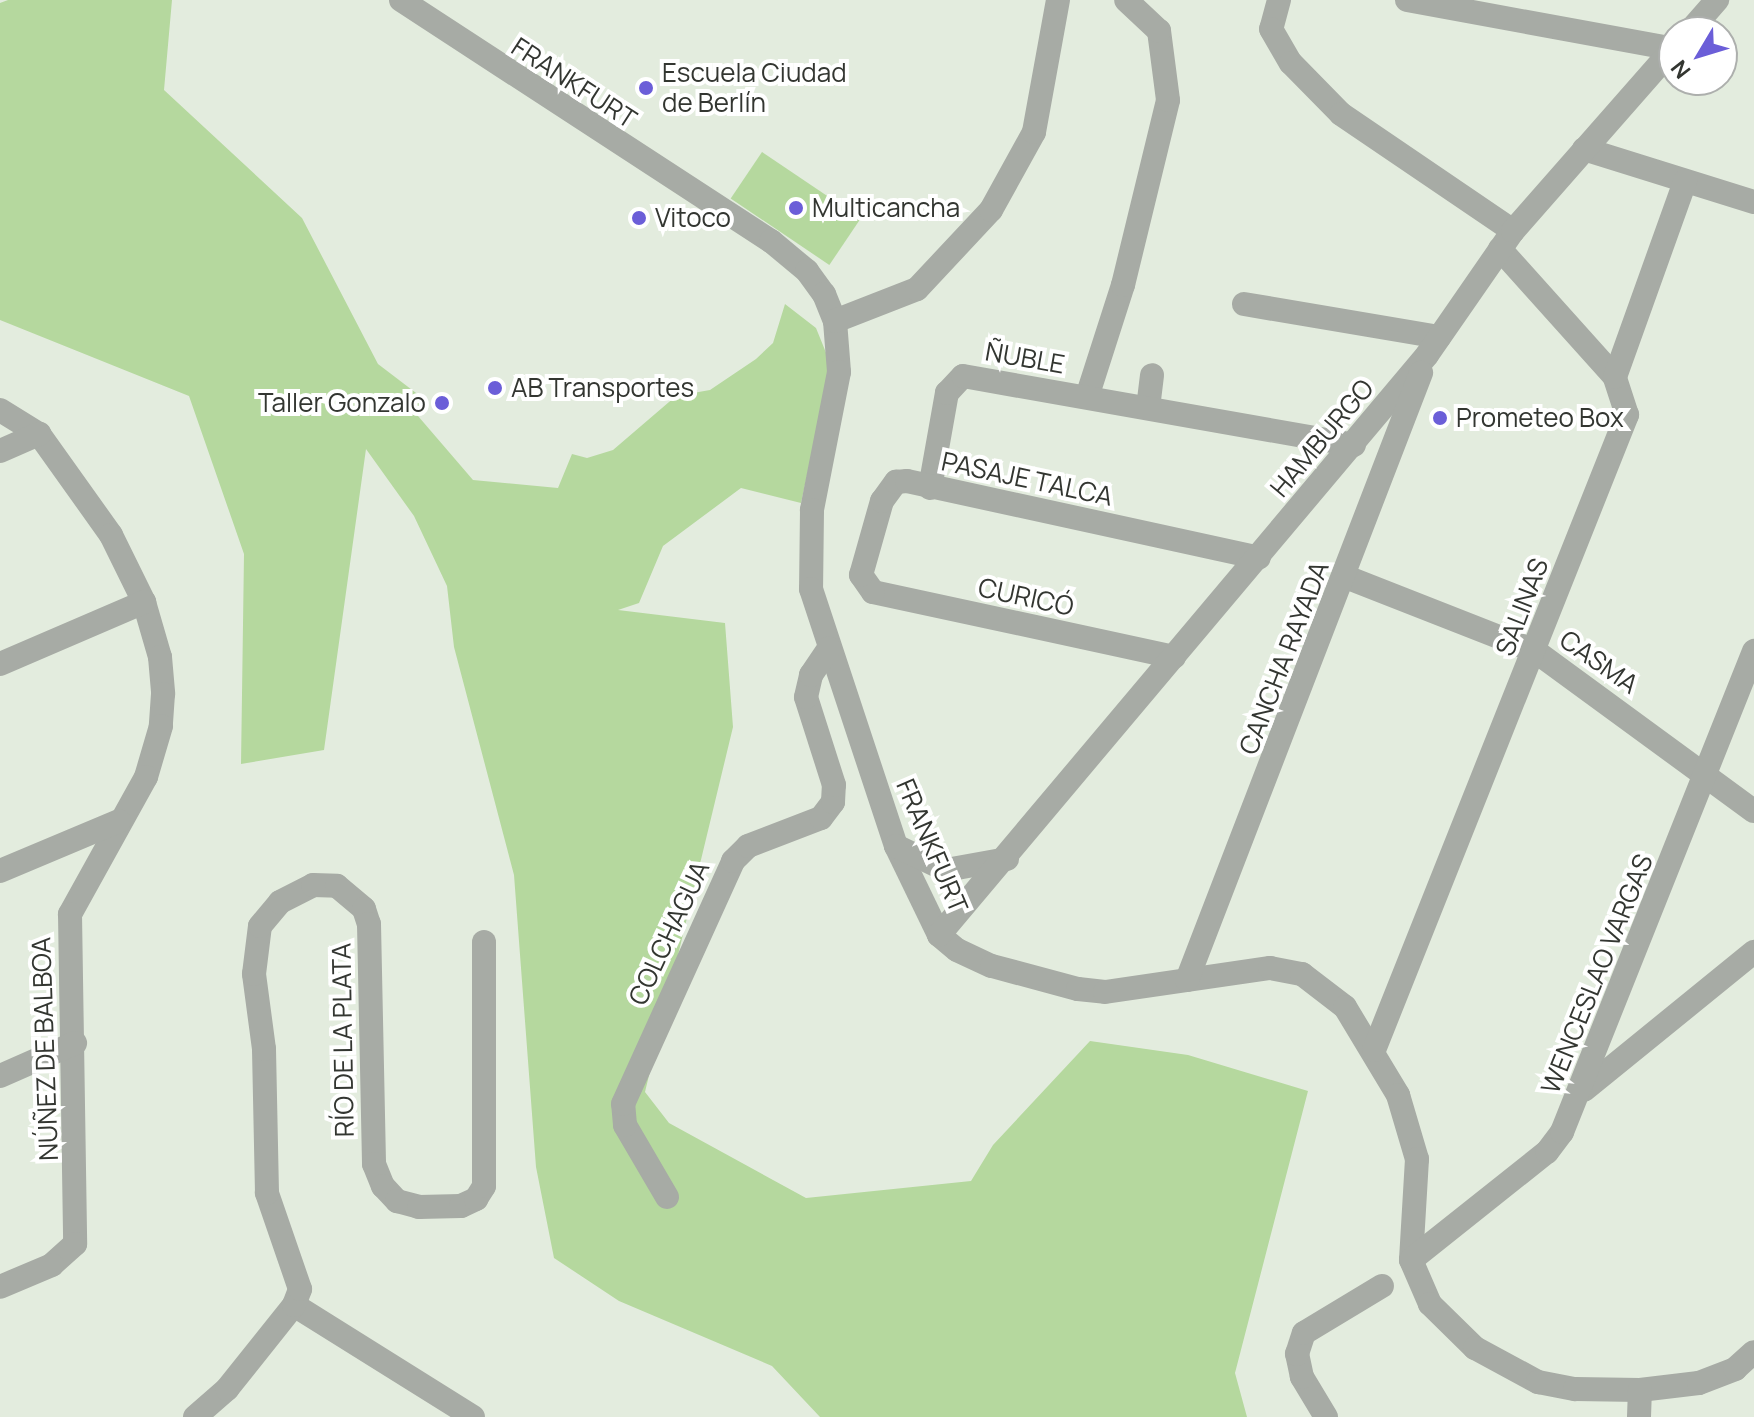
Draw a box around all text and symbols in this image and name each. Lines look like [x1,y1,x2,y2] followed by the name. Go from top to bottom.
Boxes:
[1658,16,1738,96] north arrow
[506,31,642,135] street label: FRANKFURT
[1664,54,1697,85] text: N
[662,57,847,118] place label: Escuela Ciudad de Berlín
[637,79,655,97] marker: Escuela Ciudad de Berlín
[812,192,960,224] place label: Multicancha
[787,199,805,217] marker: Multicancha
[655,202,731,234] place label: Vitoco
[630,209,648,227] marker: Vitoco
[983,336,1067,380] street label: ÑUBLE
[511,372,694,404] place label: AB Transportes
[1264,373,1380,503] street label: HAMBURGO
[486,379,504,397] marker: AB Transportes
[258,387,426,419] place label: Taller Gonzalo
[433,394,451,412] marker: Taller Gonzalo
[1456,402,1624,434] place label: Prometeo Box
[1431,409,1449,427] marker: Prometeo Box
[939,446,1115,512] street label: PASAJE TALCA
[1489,554,1555,660] street label: SALINAS
[1233,557,1335,759] street label: CANCHA RAYADA
[975,572,1077,622] street label: CURICÓ
[1554,624,1644,700] street label: CASMA
[890,774,974,918] street label: FRANKFURT
[1535,850,1659,1098] street label: WENCESLAO VARGAS
[622,856,716,1010] street label: COLCHAGUA
[26,937,64,1161] street label: NÚÑEZ DE BALBOA
[326,943,360,1137] street label: RÍO DE LA PLATA

